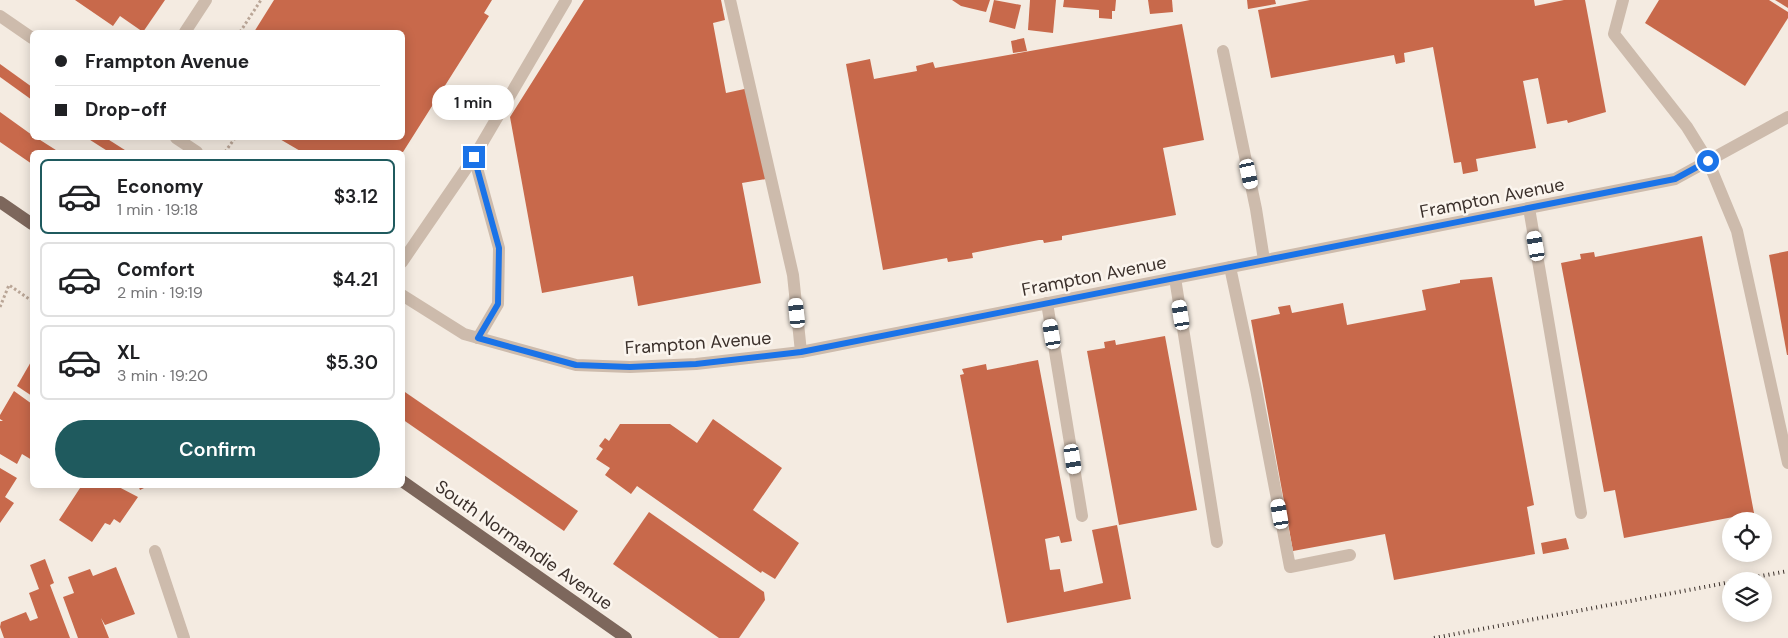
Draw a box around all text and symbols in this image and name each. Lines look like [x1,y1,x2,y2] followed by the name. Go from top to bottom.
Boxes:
[85,49,249,74] text: Frampton Avenue
[433,84,515,120] callout: 1 min
[454,92,492,113] text: 1 min
[85,97,167,122] text: Drop-off
[463,146,485,168] route end
[1697,150,1719,172] route start
[1238,158,1259,190] car
[1418,172,1566,224] street label: Frampton Avenue
[57,174,102,219] icon: car
[117,174,204,199] text: Economy
[334,184,378,209] text: $3.12
[117,199,198,220] text: 1 min · 19:18
[1526,230,1545,262] car
[1020,250,1168,302] street label: Frampton Avenue
[57,257,102,302] icon: car
[117,257,195,282] text: Comfort
[332,267,378,292] text: $4.21
[117,282,203,303] text: 2 min · 19:19
[787,297,806,329] car
[1171,299,1190,331] car
[1042,318,1061,350] car
[624,326,772,360] street label: Frampton Avenue
[57,340,102,385] icon: car
[117,340,140,365] text: XL
[326,350,378,375] text: $5.30
[117,365,208,386] text: 3 min · 19:20
[55,420,380,478] button: Confirm
[1063,443,1082,475] car
[431,475,617,615] street label: South Normandie Avenue
[1270,498,1289,530] car
[1722,512,1772,622] map controls
[1722,512,1772,562] button: locate
[1722,572,1772,622] button: layers

